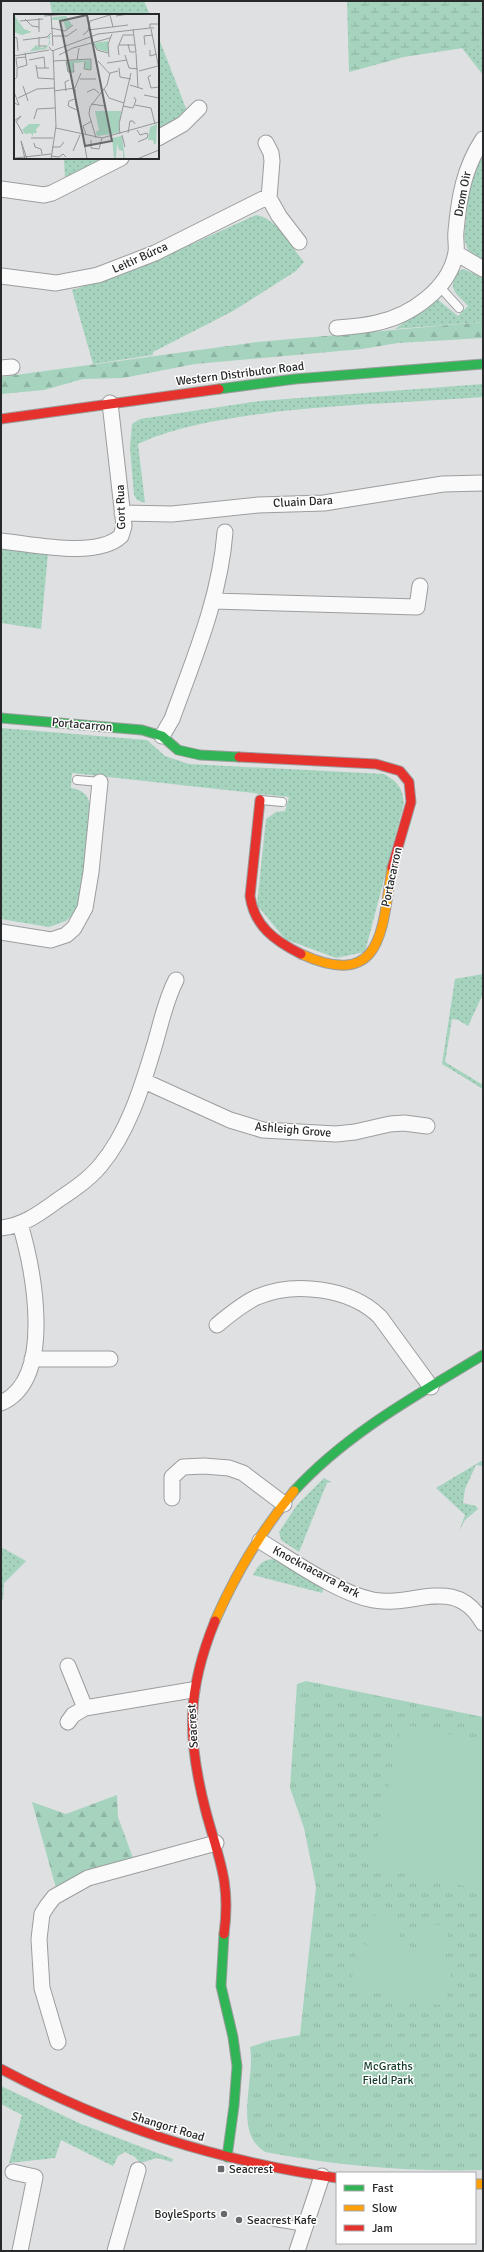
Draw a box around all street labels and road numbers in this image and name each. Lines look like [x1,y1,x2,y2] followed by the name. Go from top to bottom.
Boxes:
[451,169,475,218] street label: Drom Oir
[110,239,170,277] street label: Leitir Búrca
[175,359,305,389] street label: Western Distributor Road
[113,484,129,530] street label: Gort Rua
[273,493,333,511] street label: Cluain Dara
[51,715,113,735] street label: Portacarron
[378,846,406,908] street label: Portacarron
[254,1119,332,1141] street label: Ashleigh Grove
[270,1543,362,1601] street label: Knocknacarra Park
[184,1704,202,1748] street label: Seacrest
[130,2109,206,2145] street label: Shangort Road

